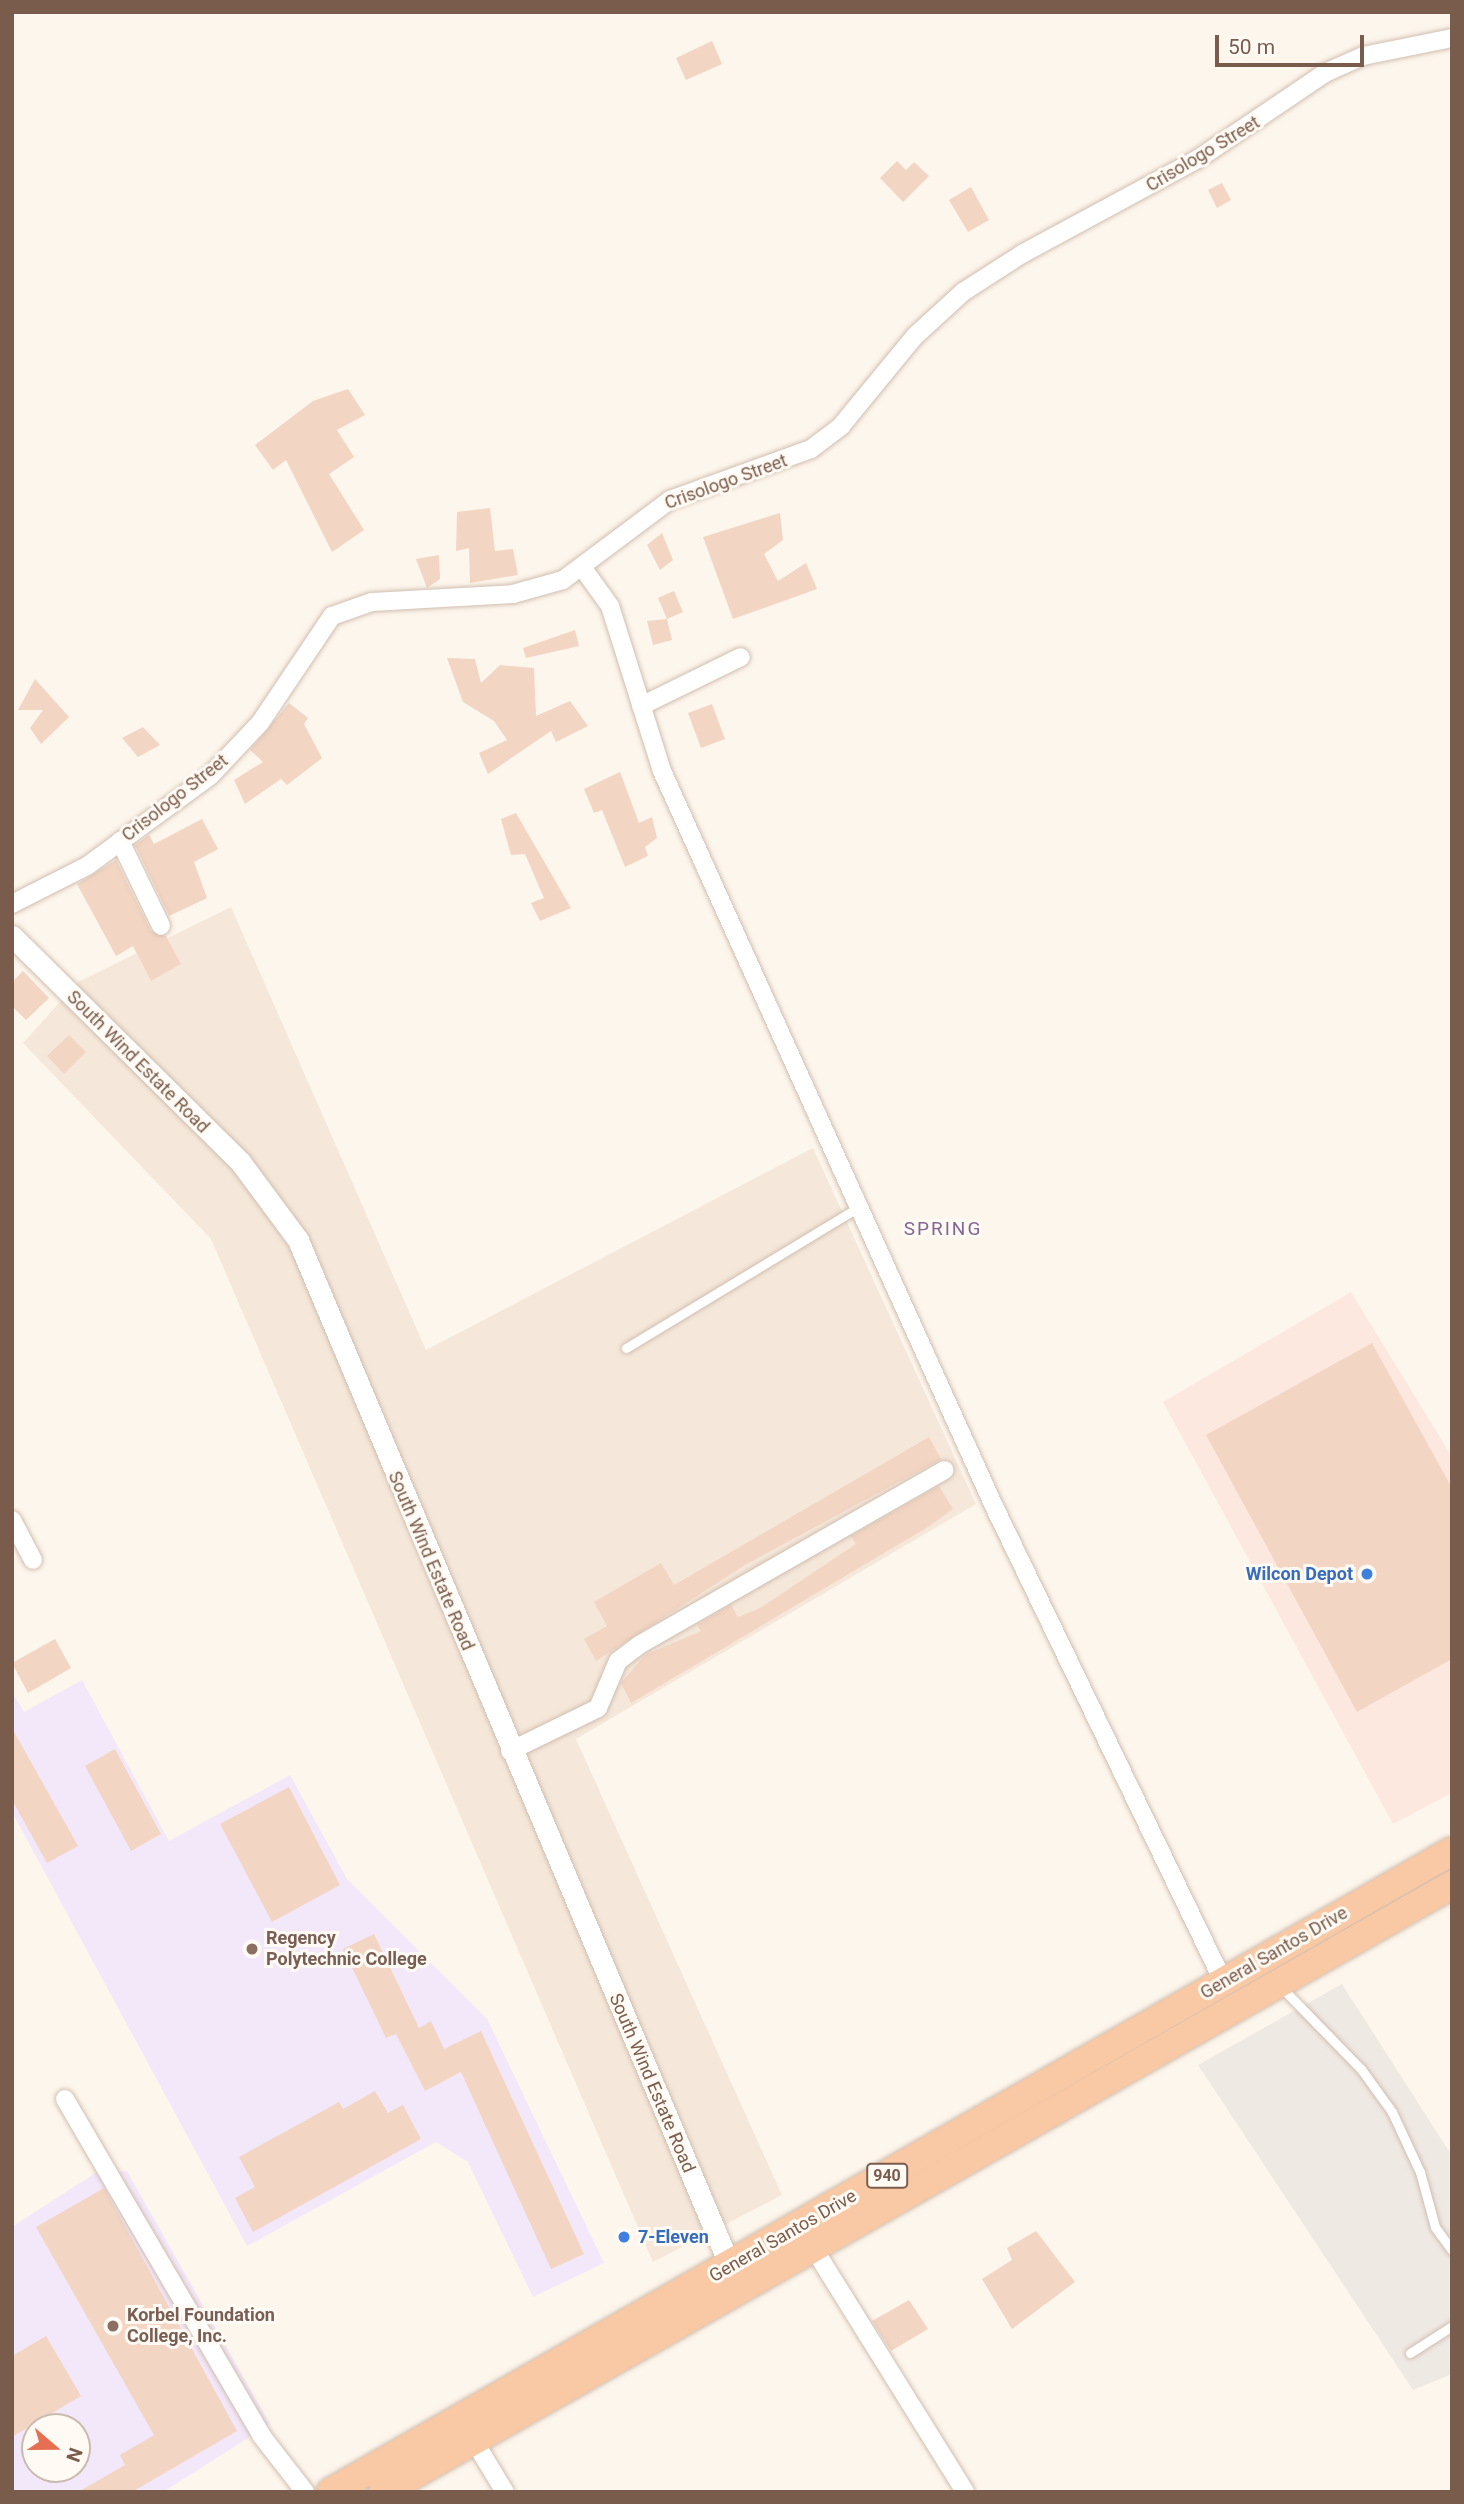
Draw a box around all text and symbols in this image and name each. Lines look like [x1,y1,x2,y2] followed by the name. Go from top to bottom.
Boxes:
[1219,21,1368,65] scale bar
[1228,35,1275,59] text: 50 m
[1142,112,1264,196] street label: Crisologo Street
[662,450,790,514] street label: Crisologo Street
[118,750,232,846] street label: Crisologo Street
[62,986,214,1138] street label: South Wind Estate Road
[904,1218,982,1240] district label: SPRING
[383,1468,479,1654] street label: South Wind Estate Road
[1246,1563,1353,1585] place label: Wilcon Depot
[1359,1566,1375,1582] marker: Wilcon Depot
[1197,1902,1351,2004] street label: General Santos Drive
[266,1928,427,1970] place label: Regency Polytechnic College
[244,1941,260,1957] marker: Regency Polytechnic College
[604,1990,700,2176] street label: South Wind Estate Road
[866,2164,908,2188] road number: 940
[706,2185,860,2287] street label: General Santos Drive
[638,2226,709,2248] place label: 7-Eleven
[616,2229,632,2245] marker: 7-Eleven
[127,2305,275,2348] place label: Korbel Foundation College, Inc.
[105,2318,121,2334] marker: Korbel Foundation College, Inc.
[21,2413,91,2483] north arrow
[61,2444,87,2465] text: N

